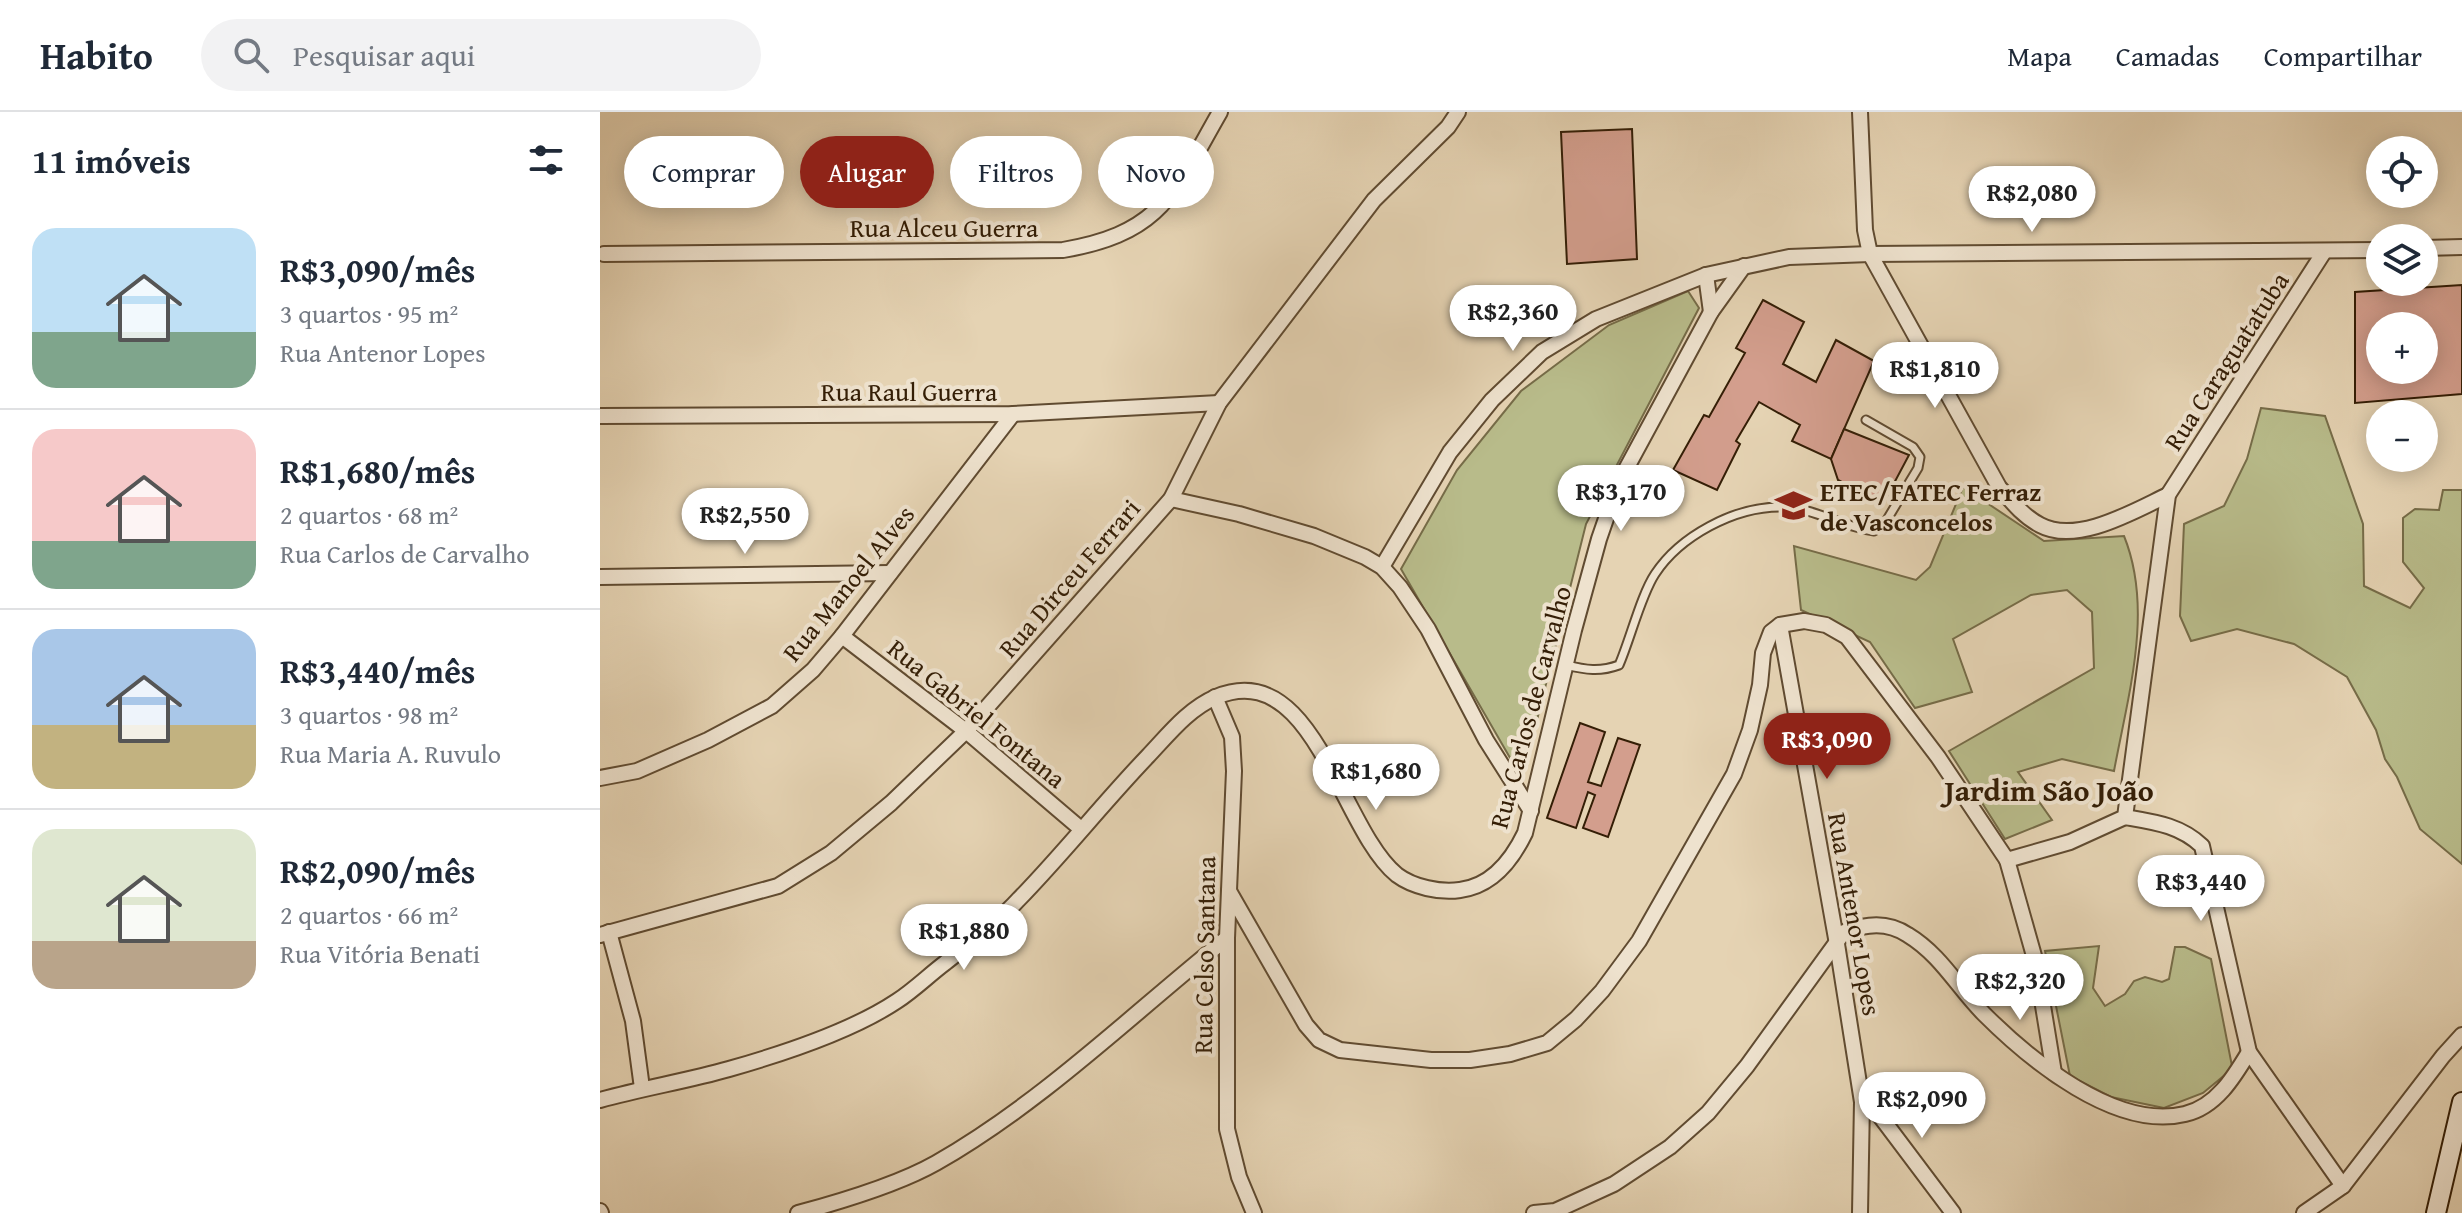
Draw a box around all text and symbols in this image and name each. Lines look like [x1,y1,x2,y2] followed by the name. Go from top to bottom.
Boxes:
[201,19,761,91] search box
[40,27,153,83] text: Habito
[229,33,273,77] icon: search
[293,33,475,77] text: Pesquisar aqui
[2007,35,2072,76] text: Mapa
[2116,35,2220,76] text: Camadas
[2264,35,2422,76] text: Compartilhar
[32,136,191,185] text: 11 imóveis
[624,136,784,208] chip: Comprar
[800,136,934,208] chip: Alugar
[950,136,1082,208] chip: Filtros
[1098,136,1214,208] chip: Novo
[2366,136,2438,472] map controls
[2366,136,2438,208] button: locate
[524,138,568,182] icon: filters
[1958,166,2106,234] pin: R$2,080
[1987,172,2077,211] text: R$2,080
[850,208,1039,247] street label: Rua Alceu Guerra
[2366,224,2438,296] button: layers
[280,245,475,294] text: R$3,090/mês
[96,260,192,356] icon: home
[2154,263,2299,458] street label: Rua Caraguatatuba
[1439,285,1587,353] pin: R$2,360
[1468,291,1558,330] text: R$2,360
[280,294,458,333] text: 3 quartos · 95 m²
[2366,312,2438,384] button: +
[280,333,486,372] text: Rua Antenor Lopes
[1861,342,2009,410] pin: R$1,810
[1890,348,1980,387] text: R$1,810
[821,372,998,411] street label: Rua Raul Guerra
[2366,400,2438,472] button: −
[280,446,475,495] text: R$1,680/mês
[96,461,192,557] icon: home
[1547,465,1695,533] pin: R$3,170
[1576,471,1666,510] text: R$3,170
[1820,472,2041,541] place label: ETEC/FATEC Ferraz de Vasconcelos
[1775,487,1813,525] school or university icon: ETEC/FATEC Ferraz de Vasconcelos
[671,488,819,556] pin: R$2,550
[989,490,1149,666] street label: Rua Dirceu Ferrari
[700,494,790,533] text: R$2,550
[280,495,458,534] text: 2 quartos · 68 m²
[773,496,923,670] street label: Rua Manoel Alves
[280,534,530,573] text: Rua Carlos de Carvalho
[1479,581,1581,833] street label: Rua Carlos de Carvalho
[880,629,1075,798] street label: Rua Gabriel Fontana
[280,646,475,695] text: R$3,440/mês
[96,661,192,757] icon: home
[280,695,458,734] text: 3 quartos · 98 m²
[1753,713,1901,781] pin: R$3,090
[1782,719,1872,758] text: R$3,090
[280,734,501,773] text: Rua Maria A. Ruvulo
[1302,744,1450,812] pin: R$1,680
[1331,750,1421,789] text: R$1,680
[1939,768,2154,812] district label: Jardim São João
[1818,809,1892,1019] street label: Rua Antenor Lopes
[280,846,475,895] text: R$2,090/mês
[1183,855,1225,1054] street label: Rua Celso Santana
[2127,855,2275,923] pin: R$3,440
[96,861,192,957] icon: home
[2156,861,2246,900] text: R$3,440
[280,895,458,934] text: 2 quartos · 66 m²
[890,904,1038,972] pin: R$1,880
[919,910,1009,949] text: R$1,880
[280,934,480,973] text: Rua Vitória Benati
[1946,954,2094,1022] pin: R$2,320
[1975,960,2065,999] text: R$2,320
[1848,1072,1996,1140] pin: R$2,090
[1877,1078,1967,1117] text: R$2,090

